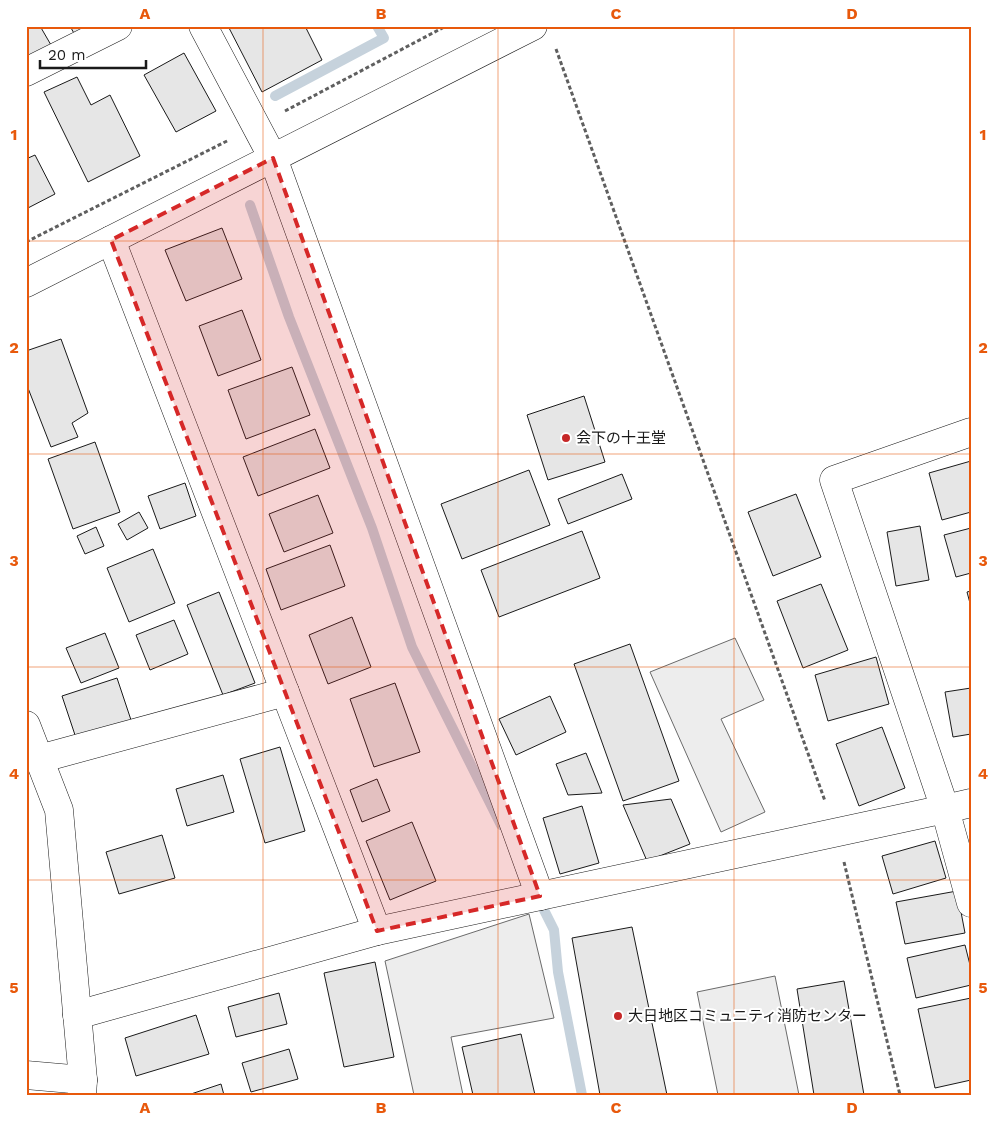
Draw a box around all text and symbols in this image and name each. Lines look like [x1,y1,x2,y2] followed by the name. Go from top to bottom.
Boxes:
[140,4,151,23] text: A
[376,4,387,23] text: B
[611,4,622,23] text: C
[846,4,858,23] text: D
[40,38,146,70] scale bar
[48,46,86,64] text: 20 m
[11,125,17,144] text: 1
[980,125,986,144] text: 1
[9,338,19,357] text: 2
[978,338,988,357] text: 2
[576,429,666,447] place label: 会下の十王堂
[560,432,572,444] marker: 会下の十王堂
[9,551,19,570] text: 3
[978,551,988,570] text: 3
[9,764,19,783] text: 4
[978,764,988,783] text: 4
[9,978,19,997] text: 5
[978,978,988,997] text: 5
[628,1007,867,1025] place label: 大日地区コミュニティ消防センター
[612,1010,624,1022] marker: 大日地区コミュニティ消防センター
[140,1098,151,1117] text: A
[376,1098,387,1117] text: B
[611,1098,622,1117] text: C
[846,1098,858,1117] text: D

